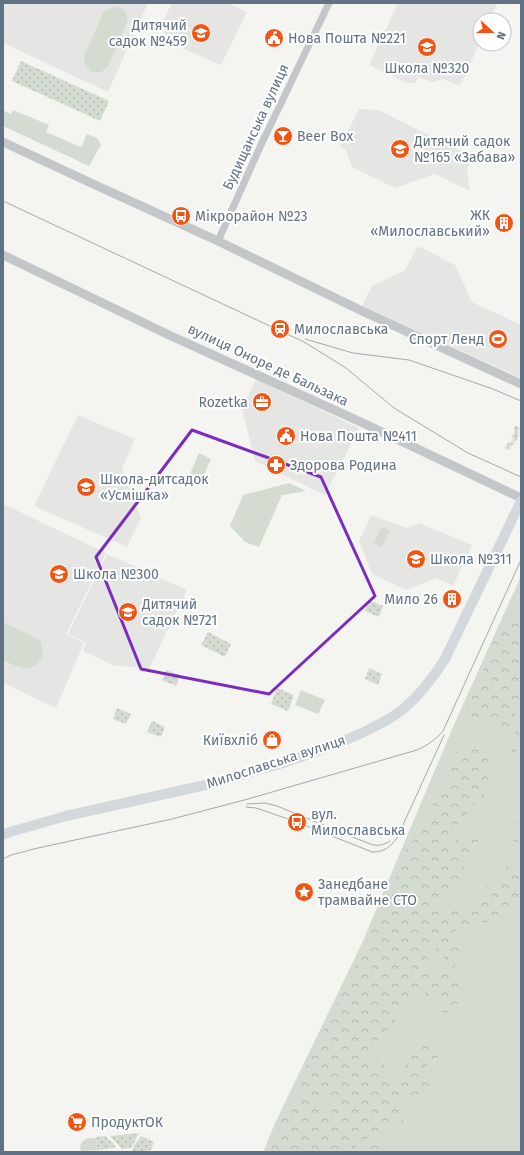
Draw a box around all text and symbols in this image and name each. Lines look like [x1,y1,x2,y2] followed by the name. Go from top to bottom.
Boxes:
[472,12,512,52] north arrow
[109,17,187,50] place label: Дитячий садок №459
[190,22,212,44] school or university icon: Дитячий садок №459
[263,27,285,49] public building icon: Нова Пошта №221
[288,30,406,47] place label: Нова Пошта №221
[493,30,508,41] text: N
[416,36,438,58] school or university icon: Школа №320
[385,60,470,77] place label: Школа №320
[219,61,293,193] street label: Будищанська вулиця
[272,125,294,147] bar icon: Beer Box
[297,128,353,145] place label: Beer Box
[413,133,516,166] place label: Дитячий садок №165 «Забава»
[389,138,411,160] school or university icon: Дитячий садок №165 «Забава»
[170,205,192,227] bus stop icon: Мікрорайон №23
[370,207,491,240] place label: ЖК «Милославський»
[195,208,308,225] place label: Мікрорайон №23
[493,212,515,234] building icon: ЖК «Милославський»
[269,318,291,340] station icon: Милославська
[185,320,351,410] street label: вулиця Оноре де Бальзака
[294,321,388,338] place label: Милославська
[487,328,509,350] sports icon: Спорт Ленд
[409,331,484,348] place label: Спорт Ленд
[251,391,273,413] office icon: Rozetka
[198,394,248,411] place label: Rozetka
[275,425,297,447] public building icon: Нова Пошта №411
[300,428,417,445] place label: Нова Пошта №411
[265,454,287,476] pharmacy icon: Здорова Родина
[290,457,397,474] place label: Здорова Родина
[100,471,209,504] place label: Школа-дитсадок «Усмішка»
[75,476,97,498] school or university icon: Школа-дитсадок «Усмішка»
[405,548,427,570] school or university icon: Школа №311
[430,551,512,568] place label: Школа №311
[48,563,70,585] school or university icon: Школа №300
[73,566,159,583] place label: Школа №300
[441,588,463,610] building icon: Мило 26
[384,591,438,608] place label: Мило 26
[141,596,217,629] place label: Дитячий садок №721
[117,601,139,623] school or university icon: Дитячий садок №721
[261,729,283,751] shop icon: Київхліб
[203,732,258,749] place label: Київхліб
[204,732,348,792] street label: Милославська вулиця
[311,806,405,839] place label: вул. Милославська
[286,811,308,833] bus stop icon: вул. Милославська
[318,876,417,909] place label: Занедбане трамвайне СТО
[293,881,315,903] place icon: Занедбане трамвайне СТО
[66,1111,88,1133] supermarket icon: ПродуктОК
[91,1114,164,1131] place label: ПродуктОК

